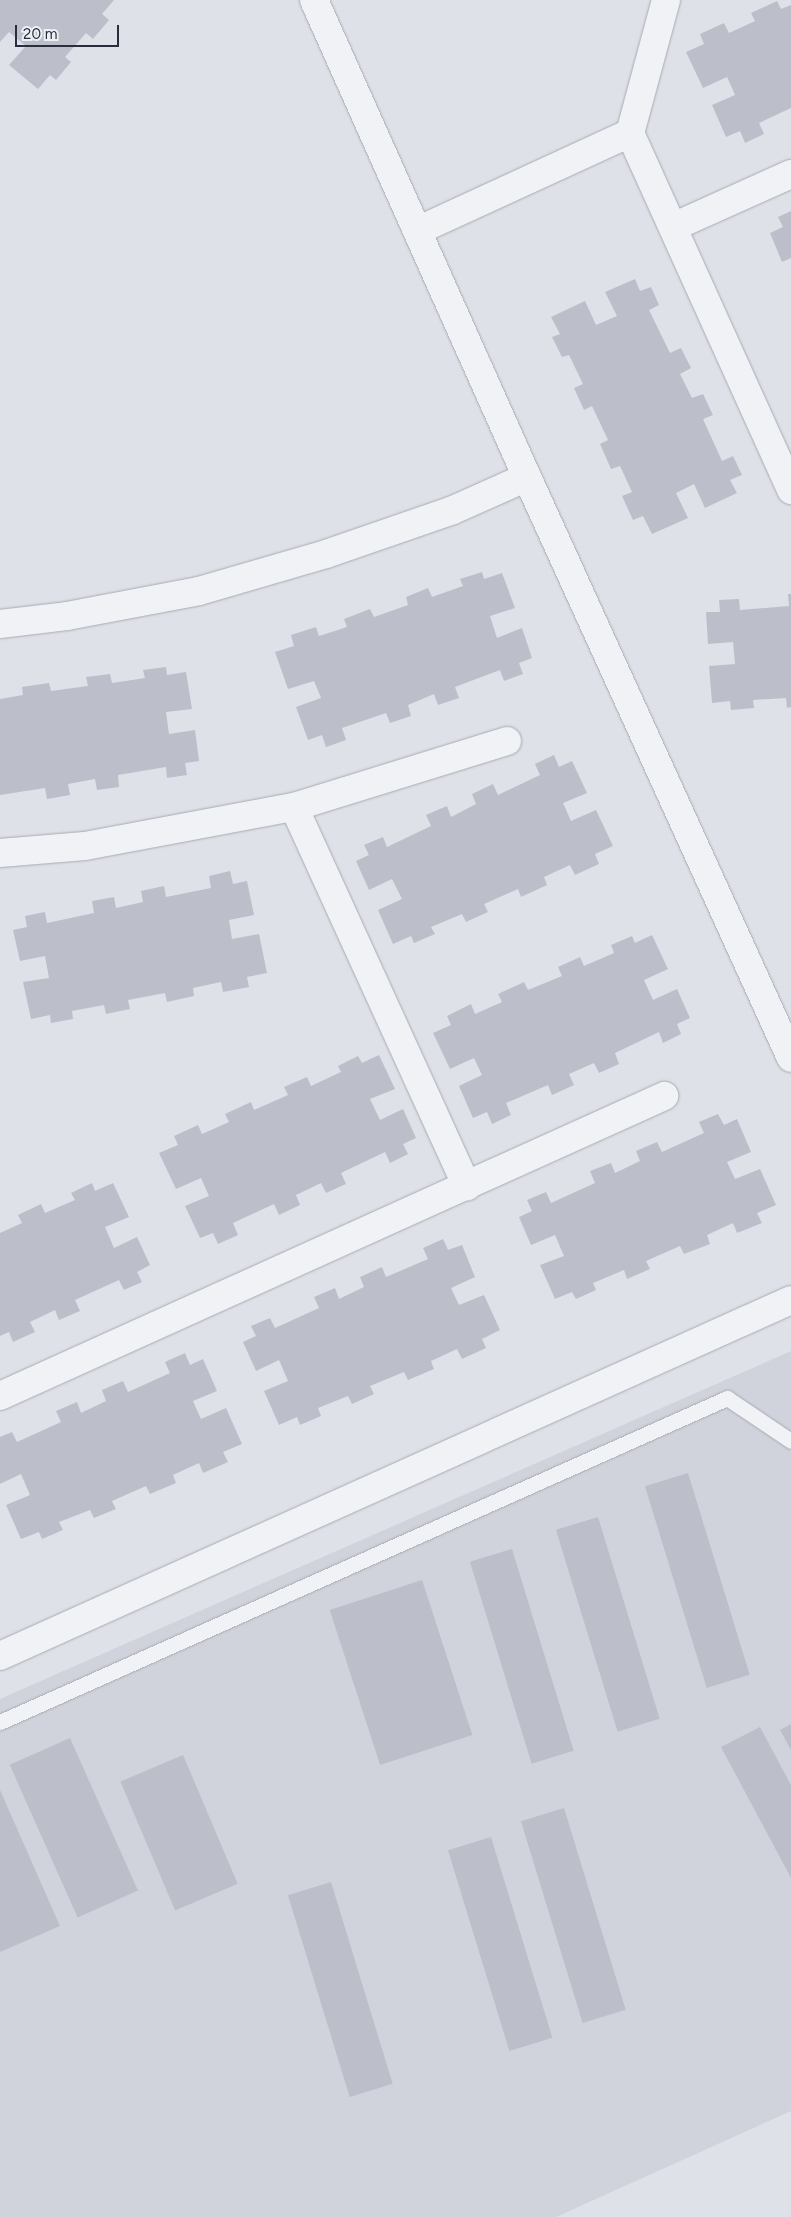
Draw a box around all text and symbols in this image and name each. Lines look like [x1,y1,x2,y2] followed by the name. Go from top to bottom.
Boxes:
[18,15,121,47] scale bar
[23,25,57,43] text: 20 m

